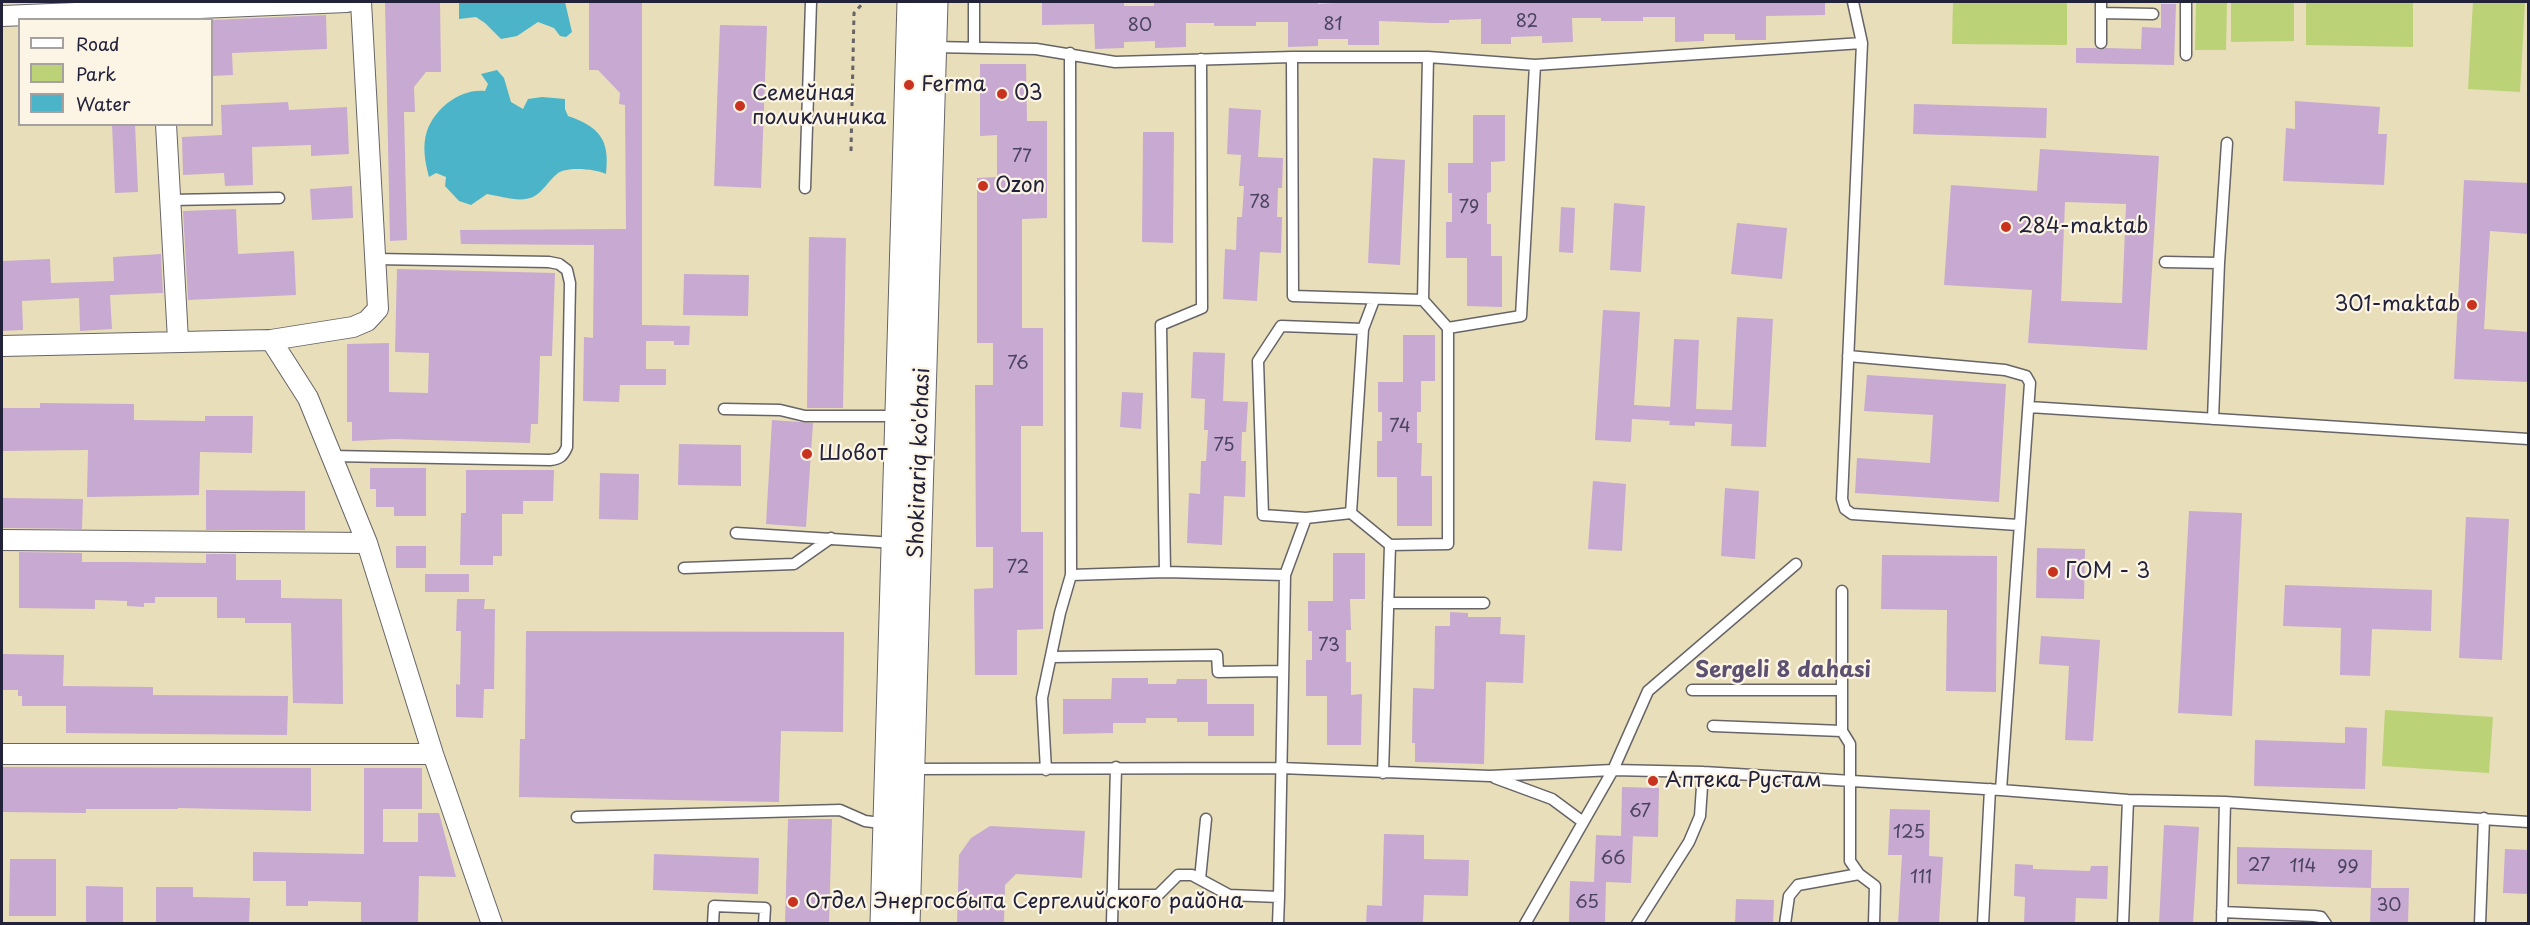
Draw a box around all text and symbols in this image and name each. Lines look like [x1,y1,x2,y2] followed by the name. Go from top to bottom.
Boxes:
[1516,11,1538,33] house number: 82
[1323,14,1343,36] house number: 81
[1128,15,1152,37] house number: 80
[18,18,213,126] legend
[76,30,120,57] text: Road
[76,60,116,87] text: Park
[921,72,986,98] place label: Ferma
[902,78,916,92] marker: Ferma
[752,81,886,131] place label: Семейная поликлиника
[1014,81,1043,107] place label: 03
[995,87,1009,101] marker: 03
[76,90,130,117] text: Water
[733,99,747,113] marker: Семейная поликлиника
[1012,146,1032,168] house number: 77
[995,173,1045,199] place label: Ozon
[976,179,990,193] marker: Ozon
[1250,192,1270,214] house number: 78
[1459,197,1479,219] house number: 79
[2018,214,2148,240] place label: 284-maktab
[1999,220,2013,234] marker: 284-maktab
[2334,292,2460,318] place label: 301-maktab
[2465,298,2479,312] marker: 301-maktab
[1007,353,1029,375] house number: 76
[904,367,936,559] street label: Shokirariq ko'chasi
[1389,416,1411,438] house number: 74
[1214,435,1234,457] house number: 75
[819,441,887,467] place label: Шовот
[800,447,814,461] marker: Шовот
[1007,557,1029,579] house number: 72
[2065,559,2150,585] place label: ГОМ - 3
[2046,565,2060,579] marker: ГОМ - 3
[1318,635,1340,657] house number: 73
[1695,658,1871,684] district label: Sergeli 8 dahasi
[1665,768,1821,794] place label: Аптека Рустам
[1646,774,1660,788] marker: Аптека Рустам
[1629,801,1651,823] house number: 67
[1893,822,1925,844] house number: 125
[1601,848,1625,870] house number: 66
[2248,855,2270,877] house number: 27
[2290,856,2316,878] house number: 114
[2337,857,2359,879] house number: 99
[1910,867,1932,889] house number: 111
[805,889,1243,915] place label: Отдел Энергосбыта Сергелийского района
[1575,892,1599,914] house number: 65
[786,895,800,909] marker: Отдел Энергосбыта Сергелийского района
[2376,895,2402,917] house number: 30

